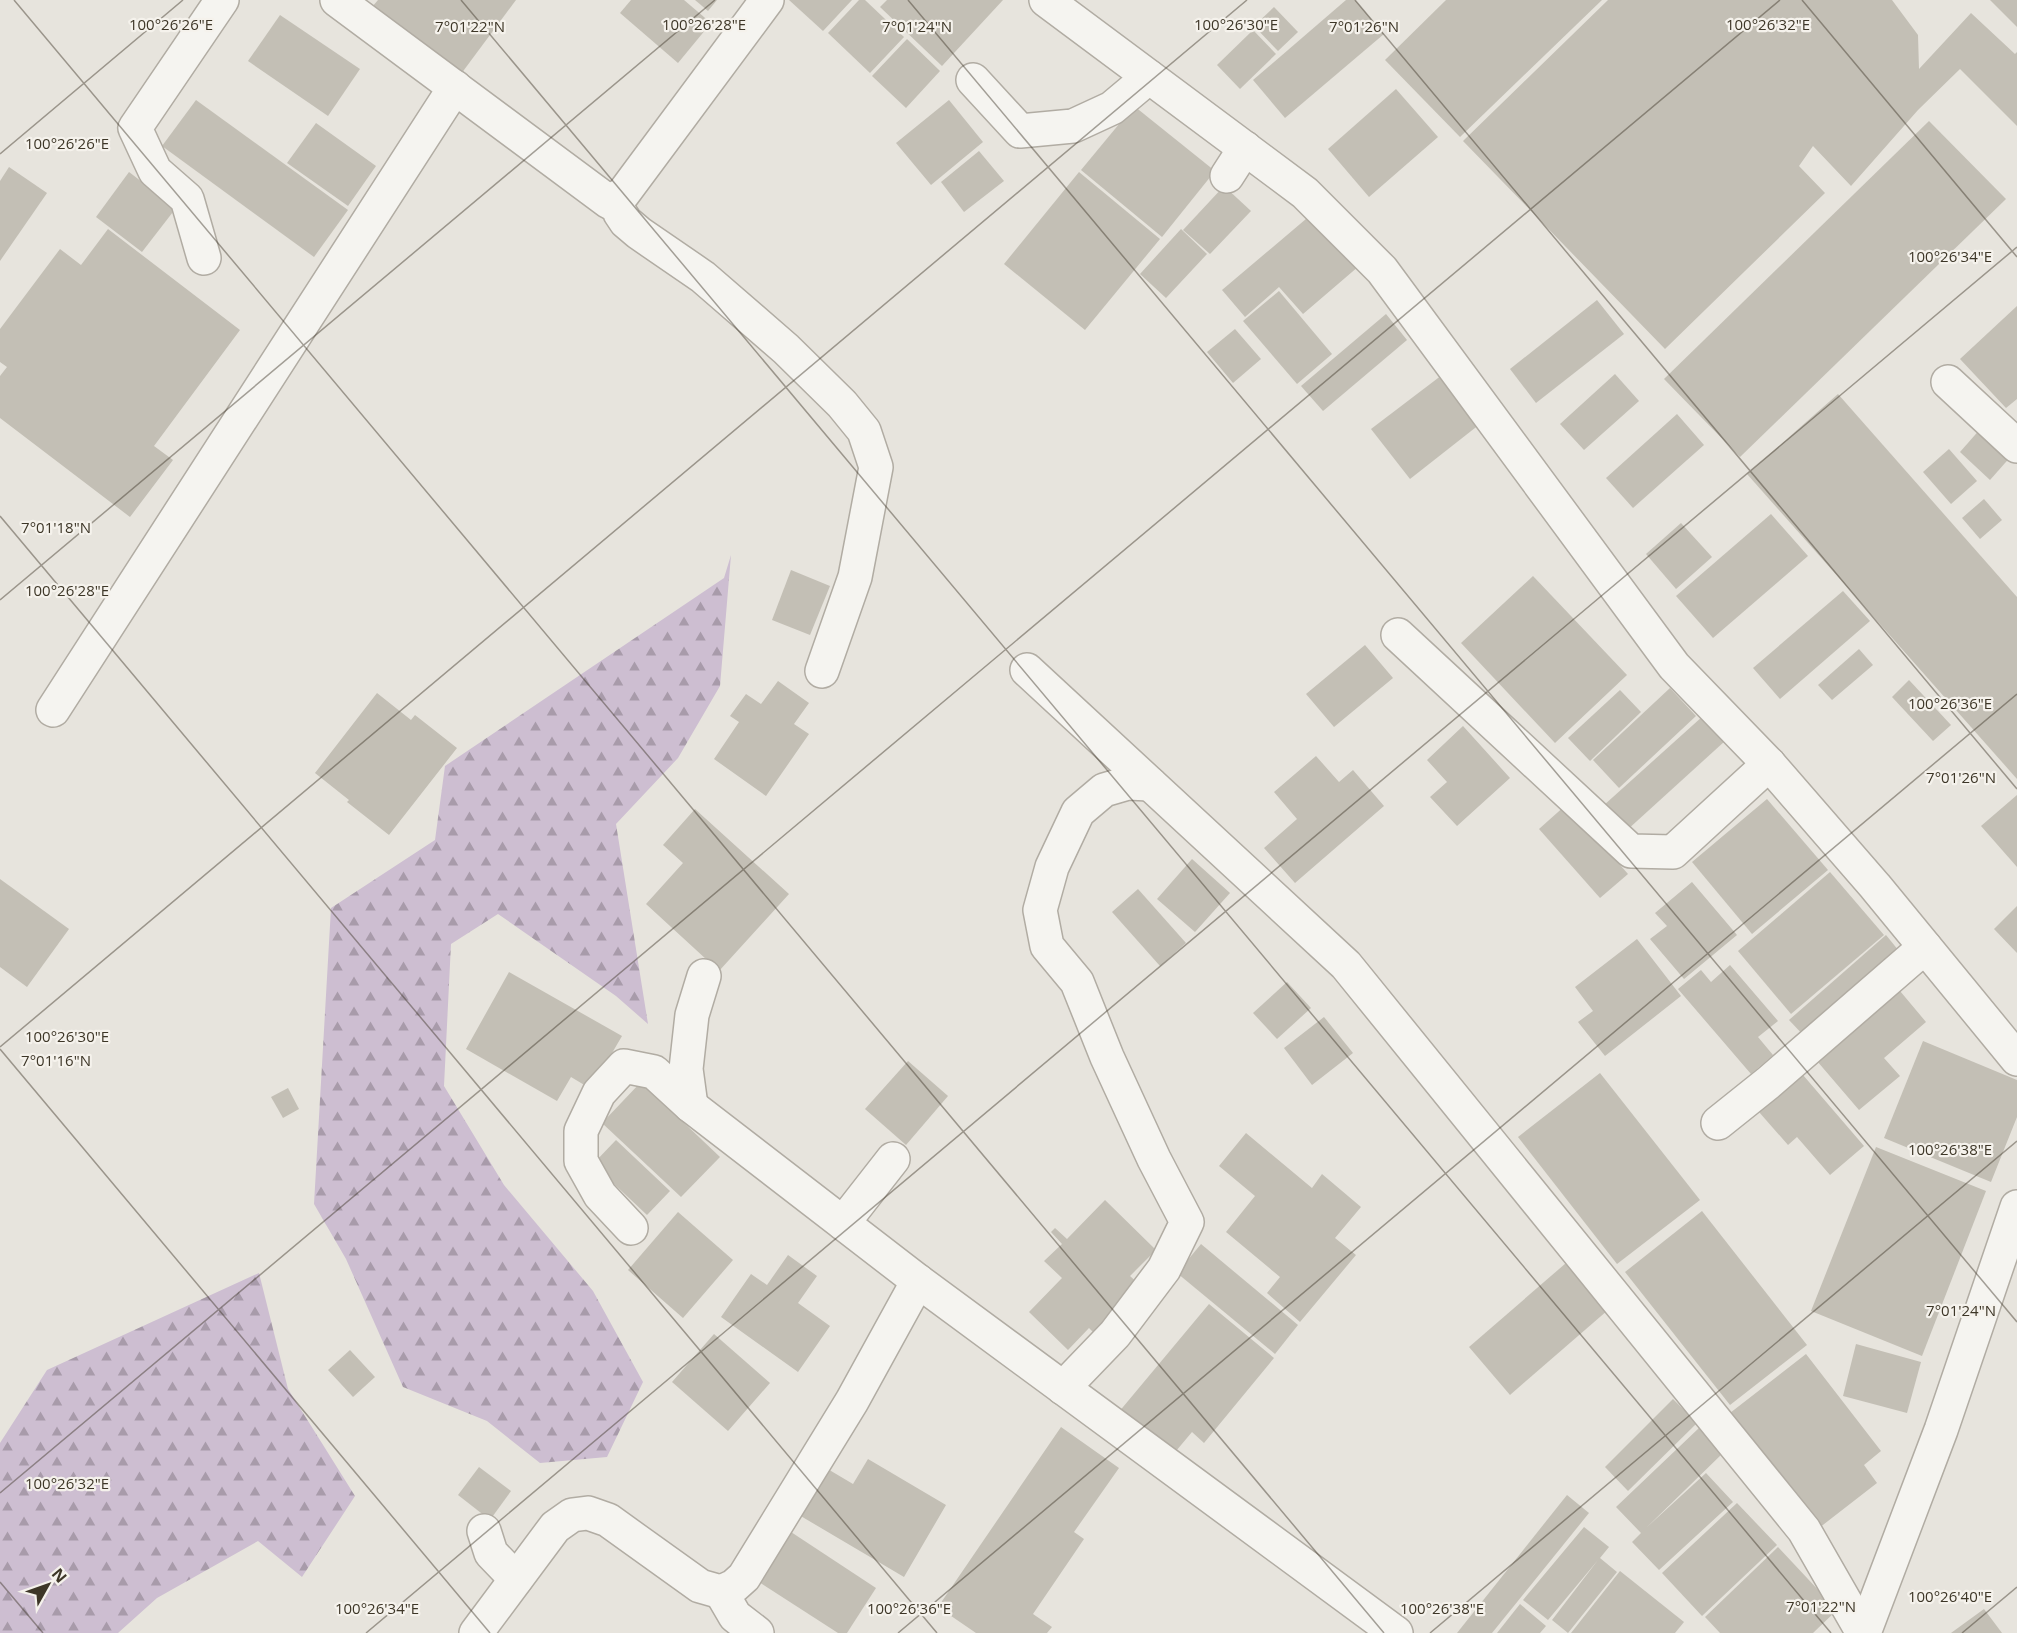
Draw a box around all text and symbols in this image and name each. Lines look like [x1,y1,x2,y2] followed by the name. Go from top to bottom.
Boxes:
[129,14,213,34] text: 100°26'26"E
[662,14,746,34] text: 100°26'28"E
[1194,14,1278,34] text: 100°26'30"E
[1726,14,1810,34] text: 100°26'32"E
[435,16,505,36] text: 7°01'22"N
[882,16,952,36] text: 7°01'24"N
[1329,16,1399,36] text: 7°01'26"N
[25,133,109,153] text: 100°26'26"E
[1908,246,1992,266] text: 100°26'34"E
[21,517,91,537] text: 7°01'18"N
[25,580,109,600] text: 100°26'28"E
[1908,693,1992,713] text: 100°26'36"E
[1926,767,1996,787] text: 7°01'26"N
[25,1026,109,1046] text: 100°26'30"E
[21,1050,91,1070] text: 7°01'16"N
[1908,1139,1992,1159] text: 100°26'38"E
[1926,1300,1996,1320] text: 7°01'24"N
[25,1473,109,1493] text: 100°26'32"E
[18,1555,78,1615] north arrow
[47,1563,72,1587] text: N
[1908,1586,1992,1606] text: 100°26'40"E
[1786,1596,1856,1616] text: 7°01'22"N
[335,1598,419,1618] text: 100°26'34"E
[867,1598,951,1618] text: 100°26'36"E
[1400,1598,1484,1618] text: 100°26'38"E

